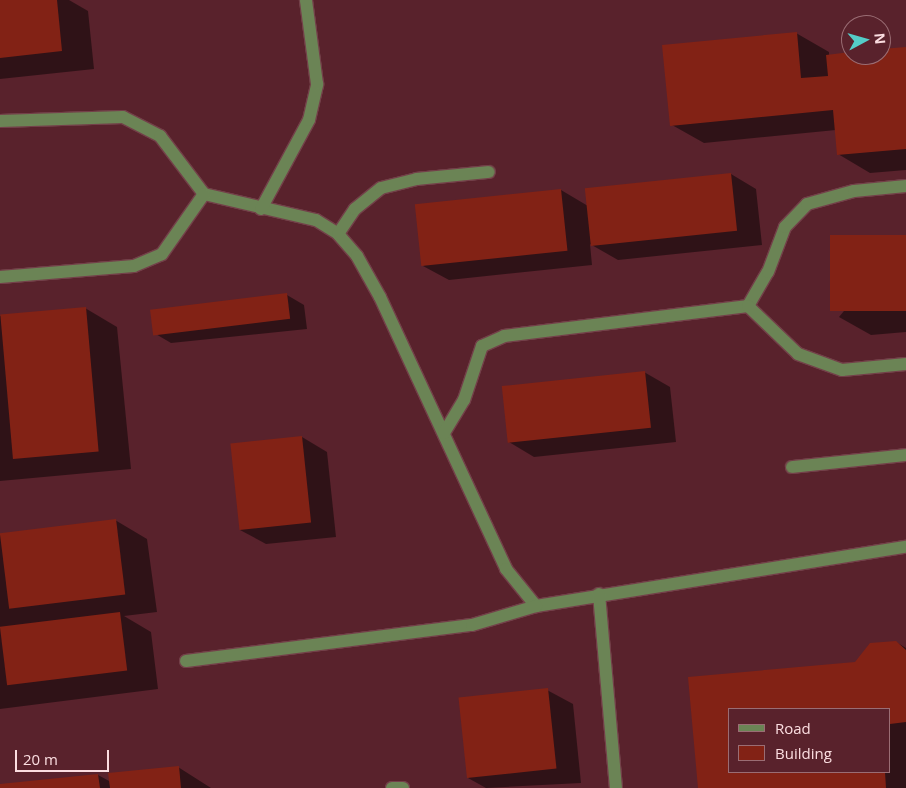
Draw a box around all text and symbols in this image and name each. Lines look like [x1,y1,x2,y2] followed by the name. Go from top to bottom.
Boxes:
[841,15,891,65] north arrow
[870,32,890,45] text: N
[728,708,891,773] legend
[775,718,811,738] text: Road
[18,740,111,772] scale bar
[775,743,832,763] text: Building
[23,749,58,769] text: 20 m

